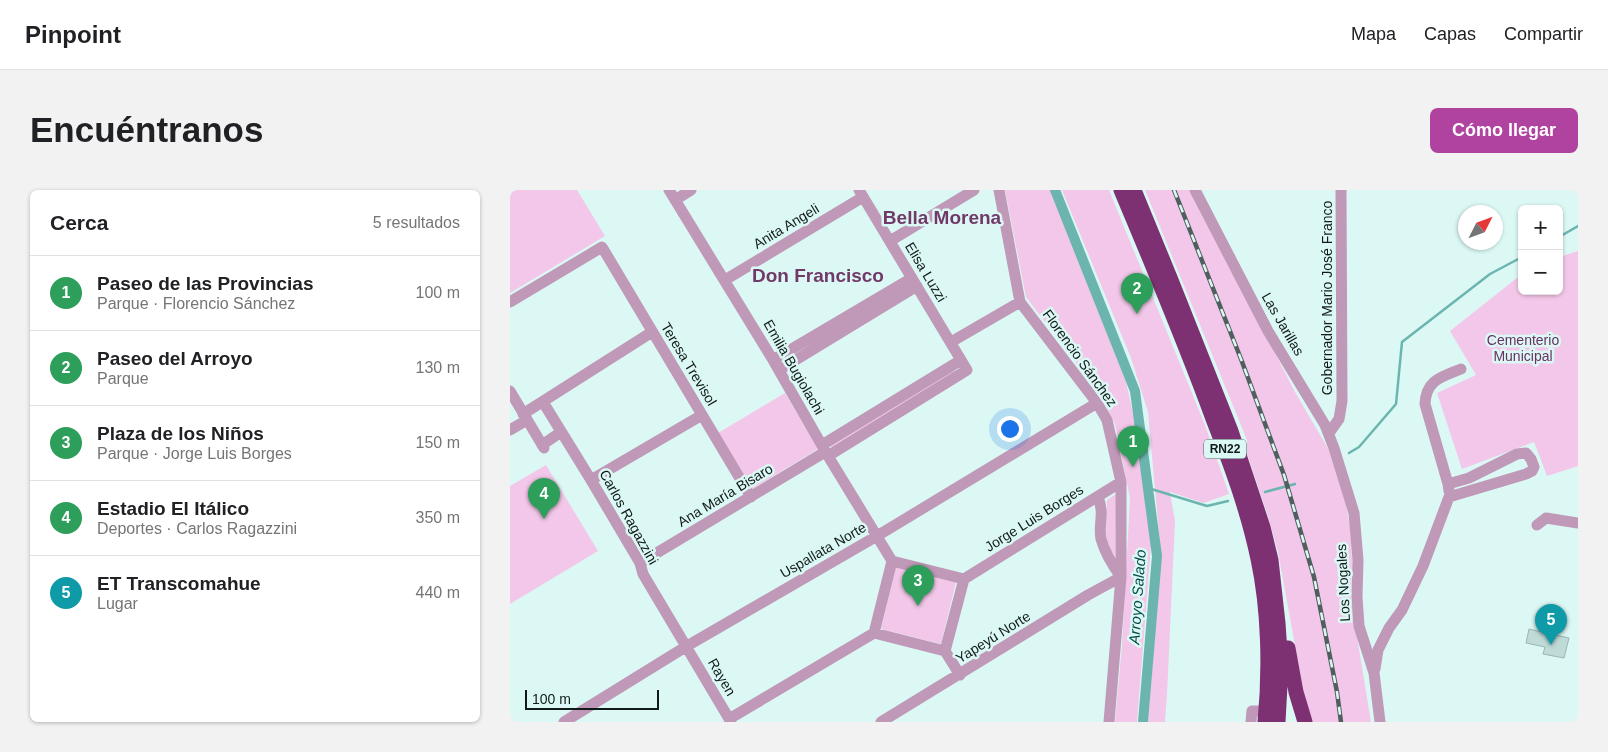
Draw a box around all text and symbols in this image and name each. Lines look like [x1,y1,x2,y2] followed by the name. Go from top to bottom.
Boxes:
[25,21,121,48] text: Pinpoint
[1351,24,1396,44] text: Mapa
[1424,24,1476,44] text: Capas
[1504,24,1583,44] text: Compartir
[1430,108,1578,153] button: Cómo llegar
[30,110,263,149] text: Encuéntranos
[750,200,822,252] street label: Anita Angeli
[1319,201,1335,395] street label: Gobernador Mario José Franco
[1458,205,1503,250] north arrow
[1518,205,1563,295] map controls
[1518,205,1563,250] button: +
[883,207,1002,228] district label: Bella Morena
[50,211,108,234] text: Cerca
[373,214,460,231] text: 5 resultados
[902,239,950,305] street label: Elisa Luzzi
[1518,250,1563,295] button: −
[752,265,884,286] district label: Don Francisco
[97,273,314,294] text: Paseo de las Provincias
[1121,273,1153,314] pin: 2
[62,284,70,301] text: 1
[416,284,460,301] text: 100 m
[1259,290,1307,358] street label: Las Jarillas
[97,295,295,312] text: Parque · Florencio Sánchez
[1039,306,1121,410] street label: Florencio Sánchez
[760,317,828,417] street label: Emilia Bugiolachi
[658,320,720,408] street label: Teresa Trevisol
[1487,332,1559,364] park label: Cementerio Municipal
[97,348,253,369] text: Paseo del Arroyo
[62,359,70,376] text: 2
[416,359,460,376] text: 130 m
[97,370,149,387] text: Parque
[997,416,1023,442] your location
[97,423,264,444] text: Plaza de los Niños
[1117,426,1149,467] pin: 1
[62,434,70,451] text: 3
[416,434,460,451] text: 150 m
[1204,440,1246,458] road number: RN22
[97,445,292,462] text: Parque · Jorge Luis Borges
[675,460,776,530] street label: Ana María Bisaro
[596,467,662,567] street label: Carlos Ragazzini
[528,478,560,519] pin: 4
[982,481,1086,555] street label: Jorge Luis Borges
[97,498,249,519] text: Estadio El Itálico
[62,509,70,526] text: 4
[416,509,460,526] text: 350 m
[777,519,869,581] street label: Uspallata Norte
[97,520,297,537] text: Deportes · Carlos Ragazzini
[1333,544,1353,622] street label: Los Nogales
[1125,549,1149,646] water label: Arroyo Salado
[902,565,934,606] pin: 3
[97,573,261,594] text: ET Transcomahue
[62,584,70,601] text: 5
[416,584,460,601] text: 440 m
[97,595,138,612] text: Lugar
[1535,604,1567,645] pin: 5
[953,608,1033,666] street label: Yapeyú Norte
[705,655,739,699] street label: Rayen
[525,687,659,710] scale bar
[532,691,571,707] text: 100 m

